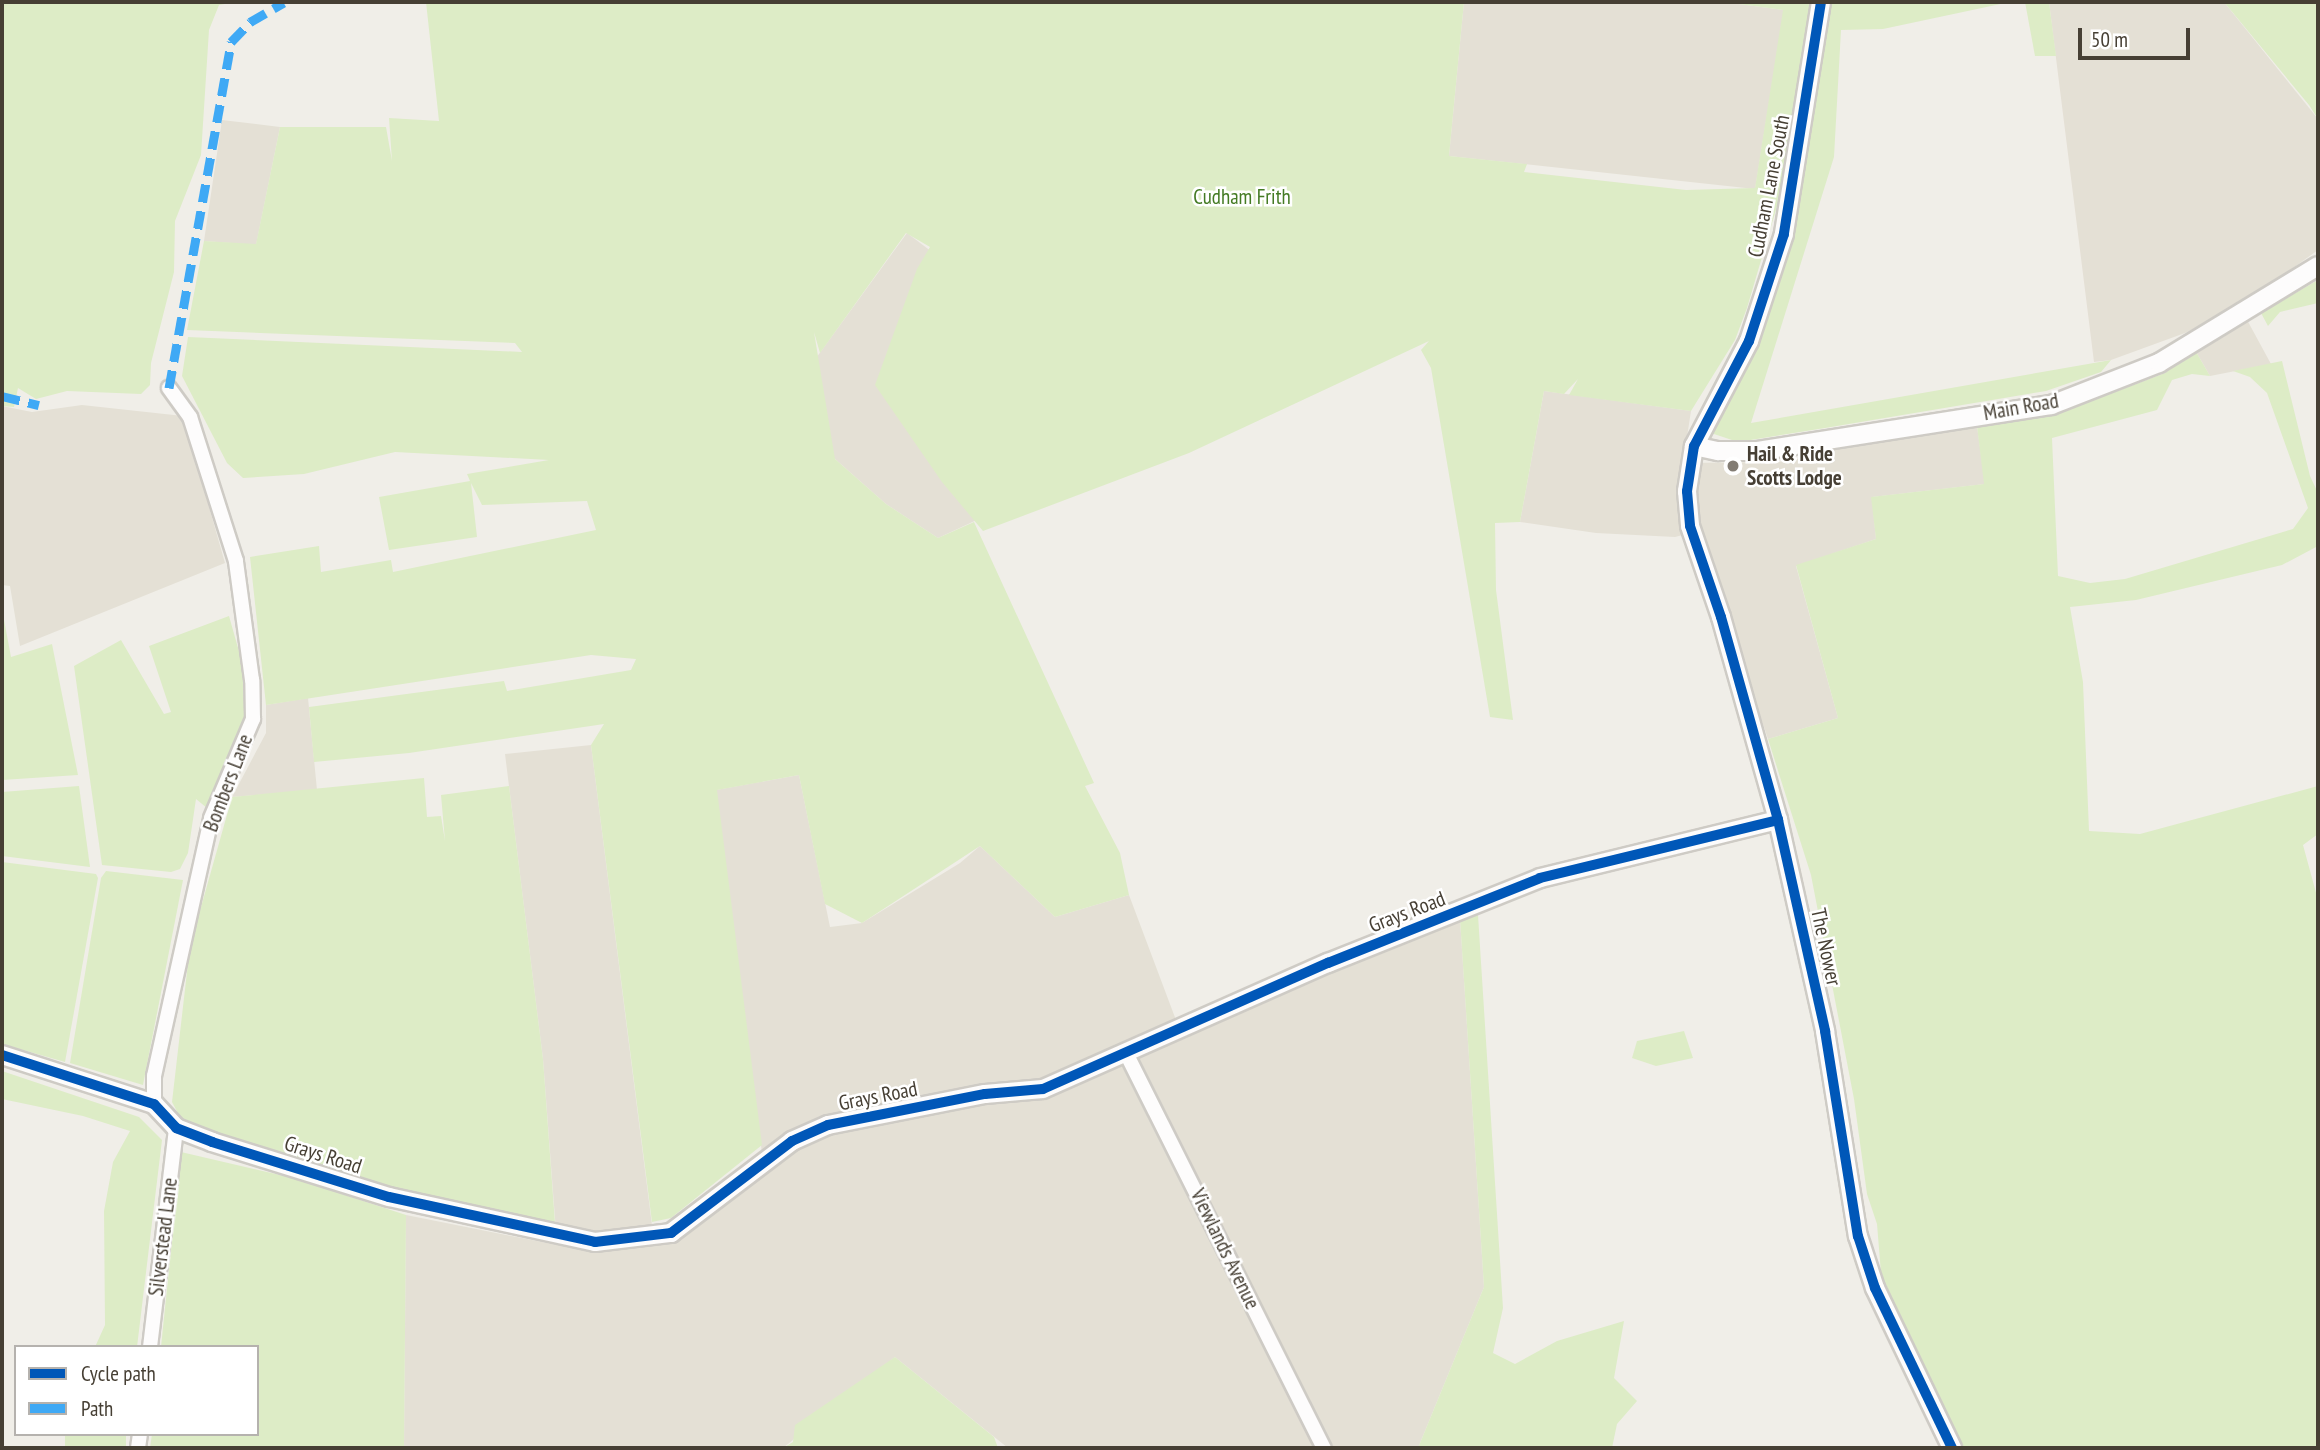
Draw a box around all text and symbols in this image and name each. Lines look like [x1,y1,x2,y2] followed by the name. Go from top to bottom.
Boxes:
[2082,14,2194,58] scale bar
[2091,26,2128,53] text: 50 m
[1743,113,1795,259] street label: Cudham Lane South
[1193,184,1291,210] park label: Cudham Frith
[1981,388,2061,426] street label: Main Road
[1747,441,1842,491] place label: Hail & Ride Scotts Lodge
[1725,458,1741,474] marker: Hail & Ride Scotts Lodge
[198,731,258,835] street label: Bombers Lane
[1365,886,1449,938] street label: Grays Road
[1806,906,1846,988] street label: The Nower
[836,1076,920,1116] street label: Grays Road
[281,1131,365,1179] street label: Grays Road
[143,1176,183,1298] street label: Silverstead Lane
[1185,1184,1265,1314] street label: Viewlands Avenue
[14,1345,259,1436] legend
[81,1360,156,1387] text: Cycle path
[81,1395,113,1422] text: Path

